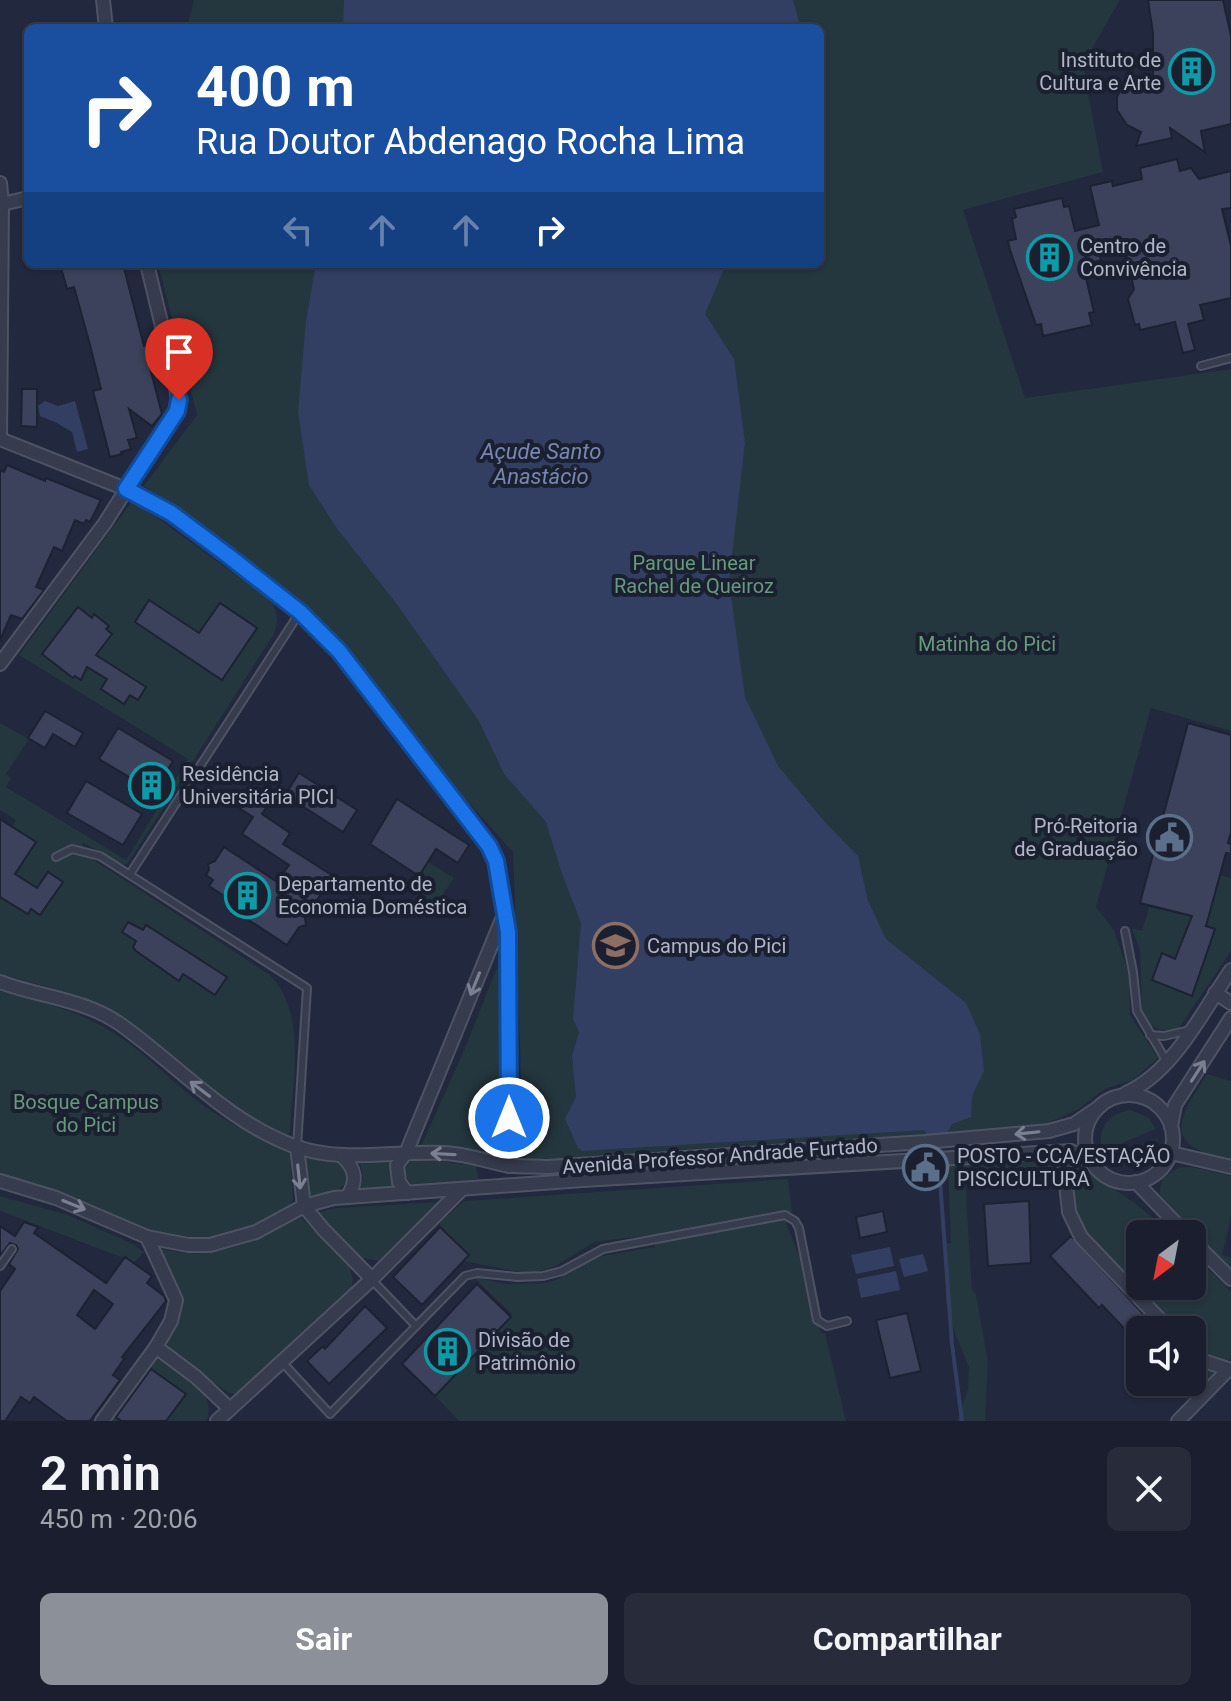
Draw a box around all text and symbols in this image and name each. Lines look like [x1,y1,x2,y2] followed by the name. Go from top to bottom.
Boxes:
[1039,48,1161,95] place label: Instituto de Cultura e Arte
[1168,48,1216,96] building icon: Instituto de Cultura e Arte
[196,54,355,120] text: 400 m
[64,56,168,160] icon: right
[196,121,745,163] text: Rua Doutor Abdenago Rocha Lima
[276,208,320,252] icon: left
[360,208,404,252] icon: ahead
[444,208,488,252] icon: ahead
[528,208,572,252] icon: right
[1025,234,1073,282] building icon: Centro de Convivência
[1080,234,1187,281] place label: Centro de Convivência
[145,318,213,400] pin
[157,330,201,374] icon: arrive
[480,439,601,489] water label: Açude Santo Anastácio
[614,551,774,598] park label: Parque Linear Rachel de Queiroz
[918,632,1056,656] park label: Matinha do Pici
[127,762,175,810] building icon: Residência Universitária PICI
[182,762,334,809] place label: Residência Universitária PICI
[1014,814,1138,861] place label: Pró-Reitoria de Graduação
[1145,814,1193,862] public building icon: Pró-Reitoria de Graduação
[223,871,271,919] building icon: Departamento de Economia Doméstica
[278,872,468,919] place label: Departamento de Economia Doméstica
[592,922,640,970] school or university icon: Campus do Pici
[647,934,786,958] place label: Campus do Pici
[466,971,481,996] one-way arrow
[1189,1060,1206,1082] one-way arrow
[467,1076,551,1160] position arrow
[190,1081,212,1098] one-way arrow
[13,1090,159,1137] park label: Bosque Campus do Pici
[1014,1125,1041,1140] one-way arrow
[561,1133,879,1179] street label: Avenida Professor Andrade Furtado
[902,1143,950,1191] public building icon: POSTO - CCA/ESTAÇÃO PISCICULTURA
[957,1144,1171,1191] place label: POSTO - CCA/ESTAÇÃO PISCICULTURA
[430,1146,457,1161] one-way arrow
[291,1163,306,1190] one-way arrow
[61,1199,86,1214] one-way arrow
[1126,1220,1206,1300] north arrow
[1126,1220,1206,1396] map controls
[1126,1316,1206,1396] button: sound
[423,1327,471,1375] building icon: Divisão de Patrimônio
[478,1328,576,1375] place label: Divisão de Patrimônio
[40,1445,161,1502] text: 2 min
[1107,1447,1191,1531] button: close
[40,1504,198,1534] text: 450 m · 20:06
[40,1593,608,1685] button: Sair
[624,1593,1191,1685] button: Compartilhar

